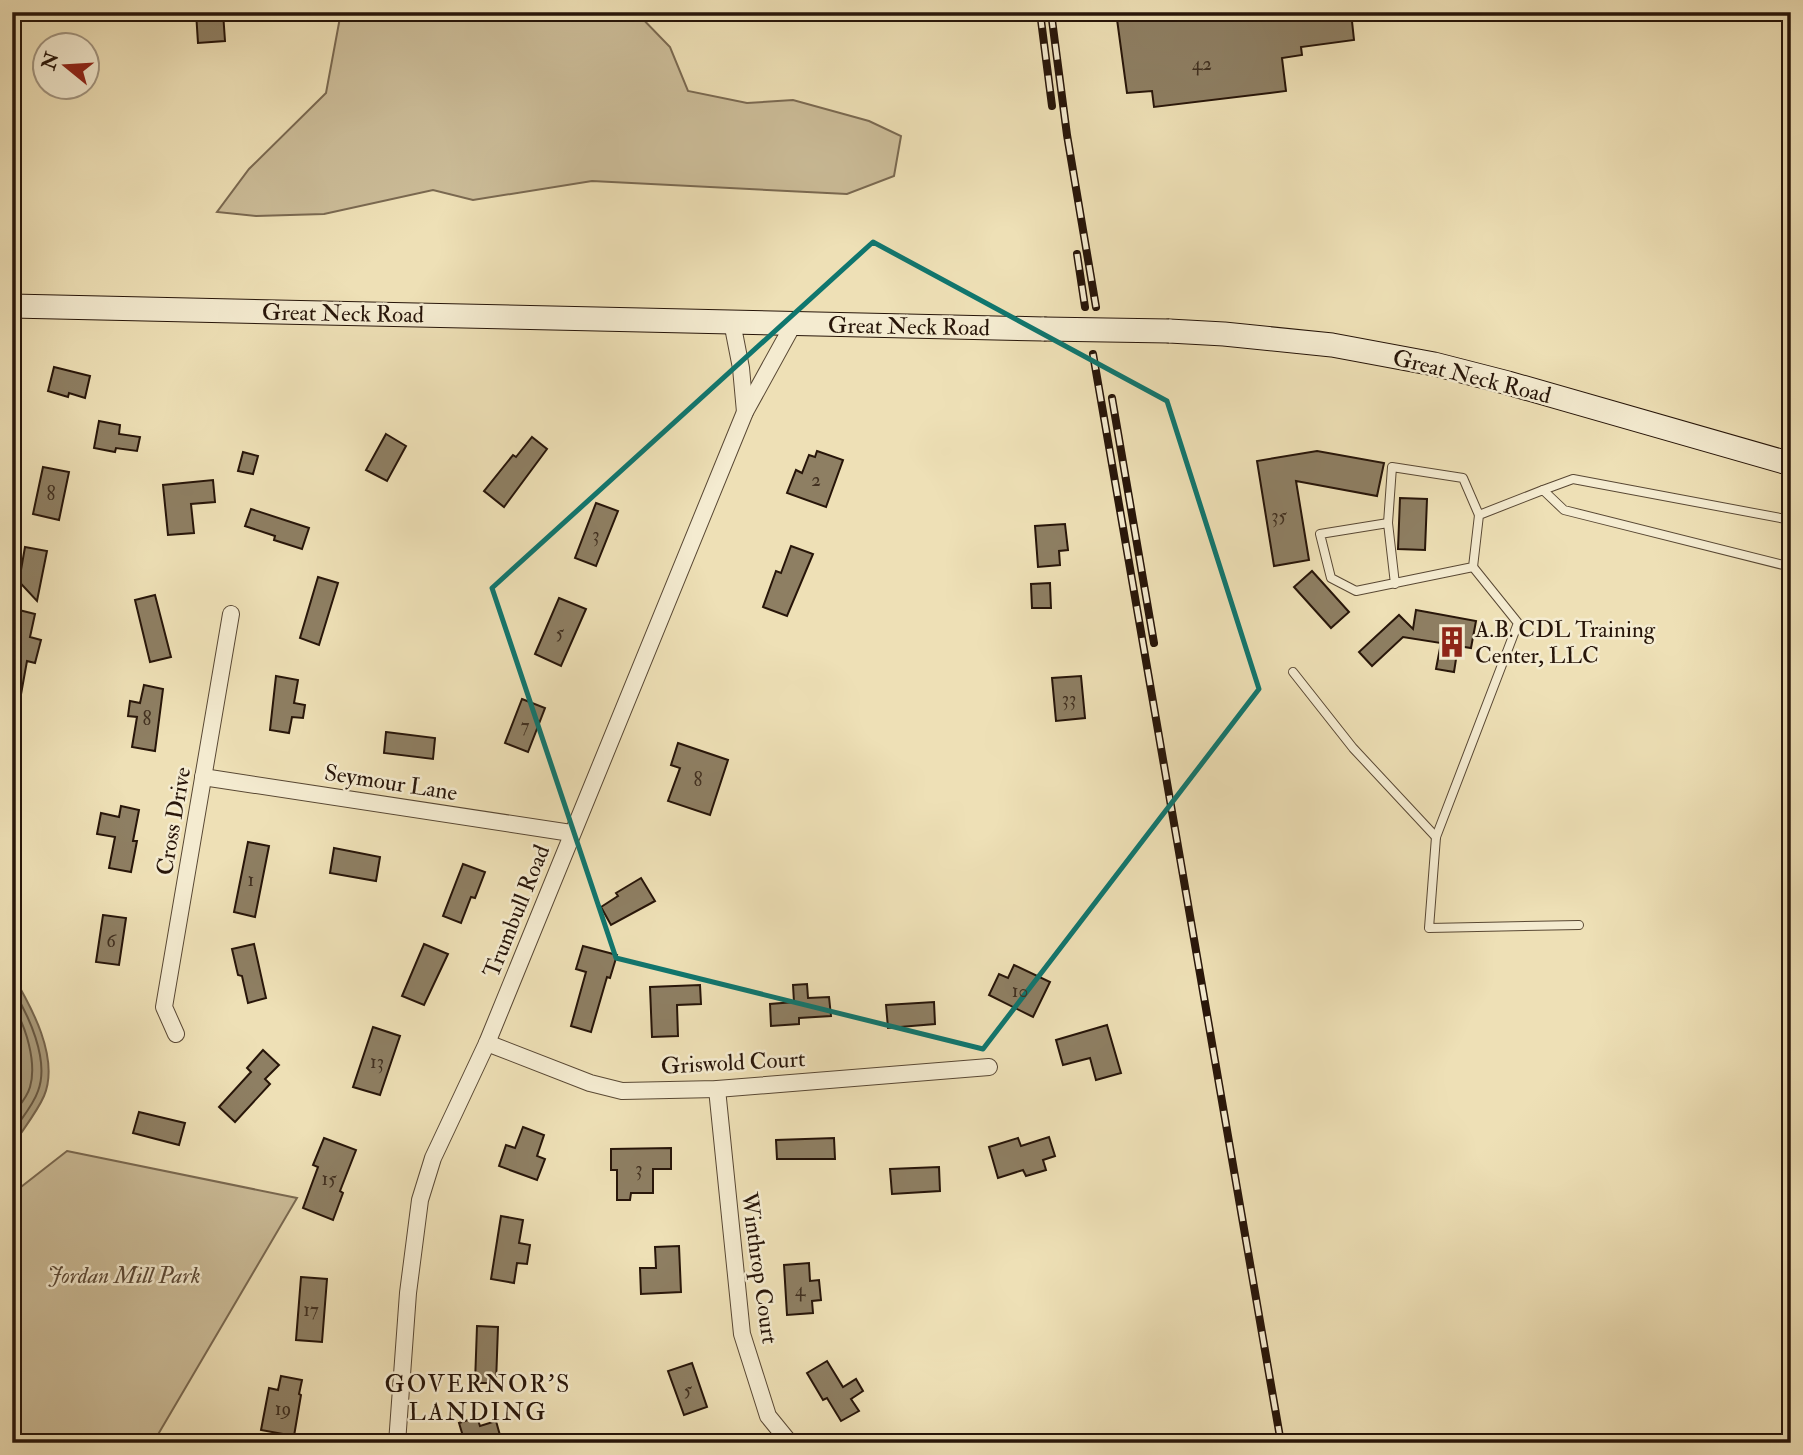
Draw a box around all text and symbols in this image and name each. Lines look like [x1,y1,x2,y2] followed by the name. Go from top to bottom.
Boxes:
[32,32,102,102] north arrow
[36,48,65,74] text: N
[1192,52,1212,76] house number: 42
[262,298,424,329] street label: Great Neck Road
[828,311,990,342] street label: Great Neck Road
[1390,343,1554,410] street label: Great Neck Road
[811,468,821,492] house number: 2
[47,482,56,506] house number: 8
[1271,504,1287,528] house number: 35
[592,523,600,547] house number: 3
[1474,615,1656,670] place label: A.B. CDL Training Center, LLC
[556,621,565,645] house number: 5
[1435,625,1469,659] building icon: A.B. CDL Training Center, LLC
[1062,687,1076,711] house number: 33
[143,707,152,731] house number: 8
[521,714,530,738] house number: 7
[322,758,460,807] street label: Seymour Lane
[150,764,197,877] street label: Cross Drive
[694,768,703,792] house number: 8
[477,841,556,982] street label: Trumbull Road
[248,868,254,892] house number: 1
[106,929,117,953] house number: 6
[1012,979,1028,1003] house number: 10
[660,1044,806,1081] street label: Griswold Court
[370,1050,384,1074] house number: 13
[635,1157,643,1181] house number: 3
[321,1167,337,1191] house number: 15
[733,1189,784,1346] street label: Winthrop Court
[47,1261,201,1290] park label: Jordan Mill Park
[795,1278,806,1302] house number: 4
[303,1298,319,1322] house number: 17
[385,1369,571,1428] district label: GOVERNOR'S LANDING
[684,1378,693,1402] house number: 5
[275,1397,291,1421] house number: 19

